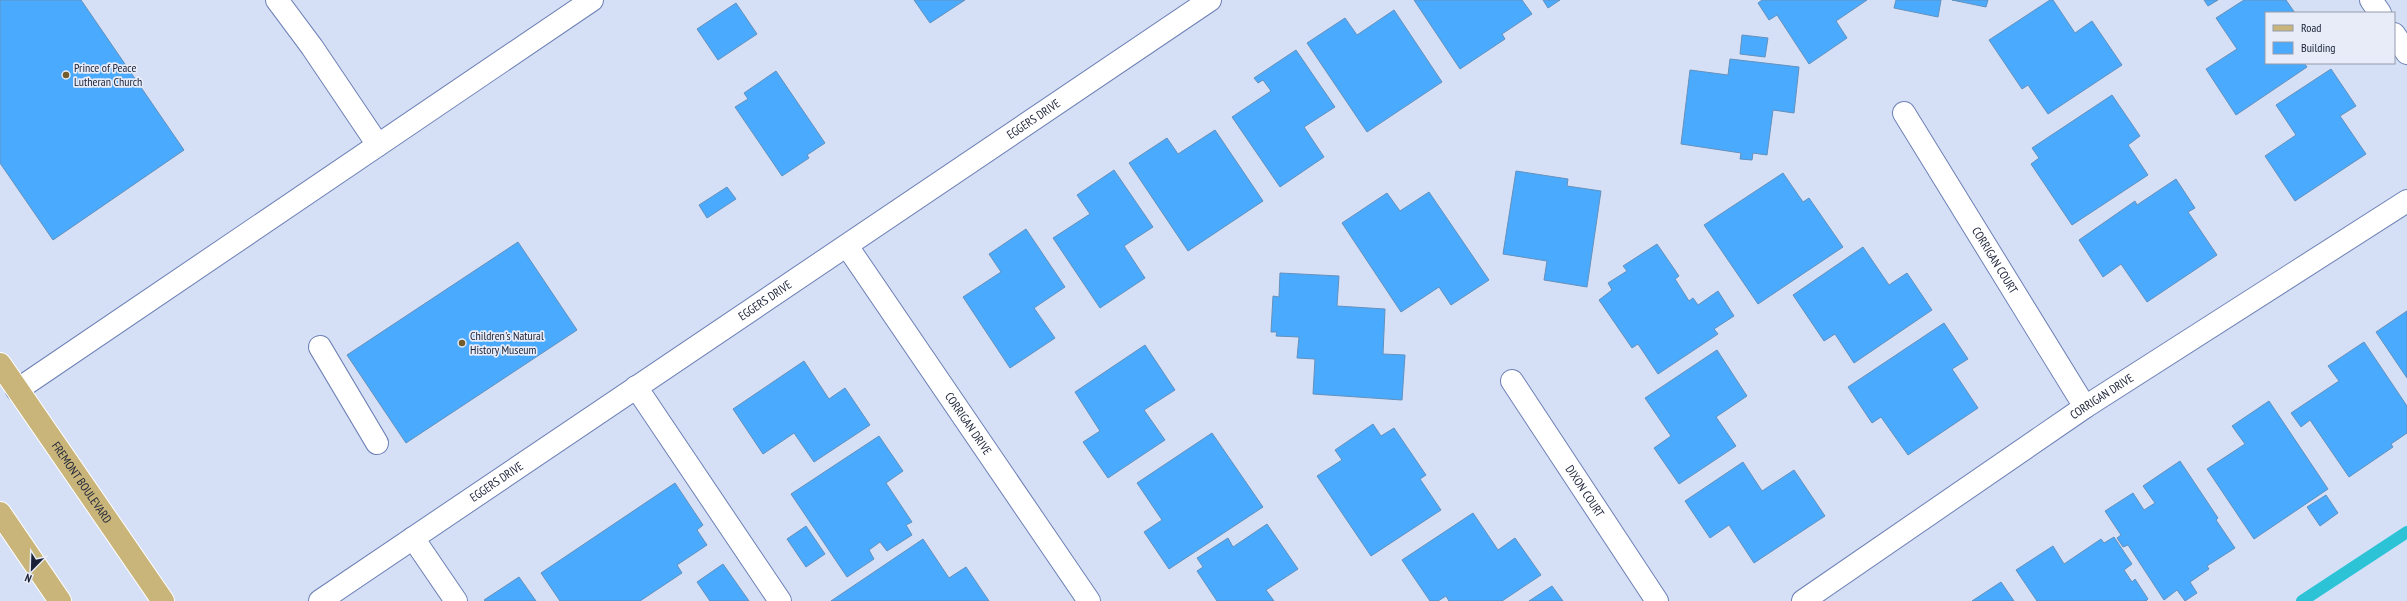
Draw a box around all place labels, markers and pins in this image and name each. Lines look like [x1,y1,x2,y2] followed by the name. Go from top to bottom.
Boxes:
[74,60,142,89] place label: Prince of Peace Lutheran Church
[61,70,71,80] marker: Prince of Peace Lutheran Church
[470,328,544,357] place label: Children's Natural History Museum
[457,338,467,348] marker: Children's Natural History Museum

